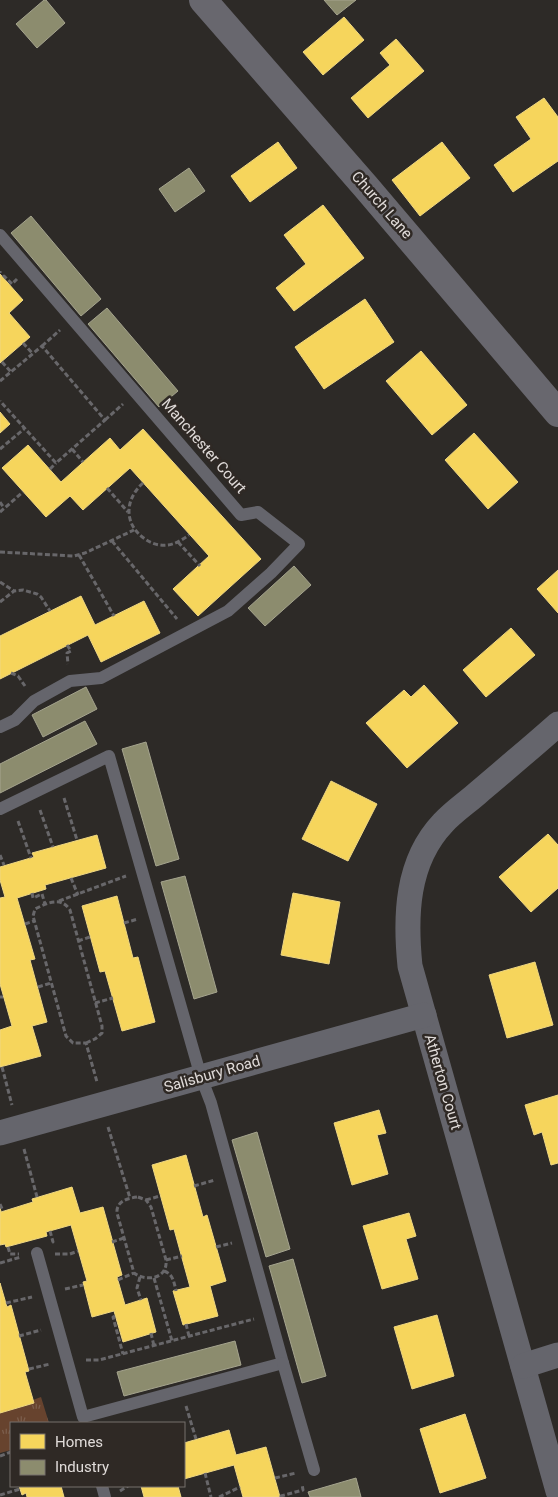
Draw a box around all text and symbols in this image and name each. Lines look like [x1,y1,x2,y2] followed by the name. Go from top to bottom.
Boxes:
[348,168,416,242] street label: Church Lane
[158,395,250,497] street label: Manchester Court
[421,1032,465,1132] street label: Atherton Court
[162,1052,262,1096] street label: Salisbury Road
[10,1422,185,1487] legend
[55,1433,103,1451] text: Homes
[55,1458,109,1476] text: Industry

